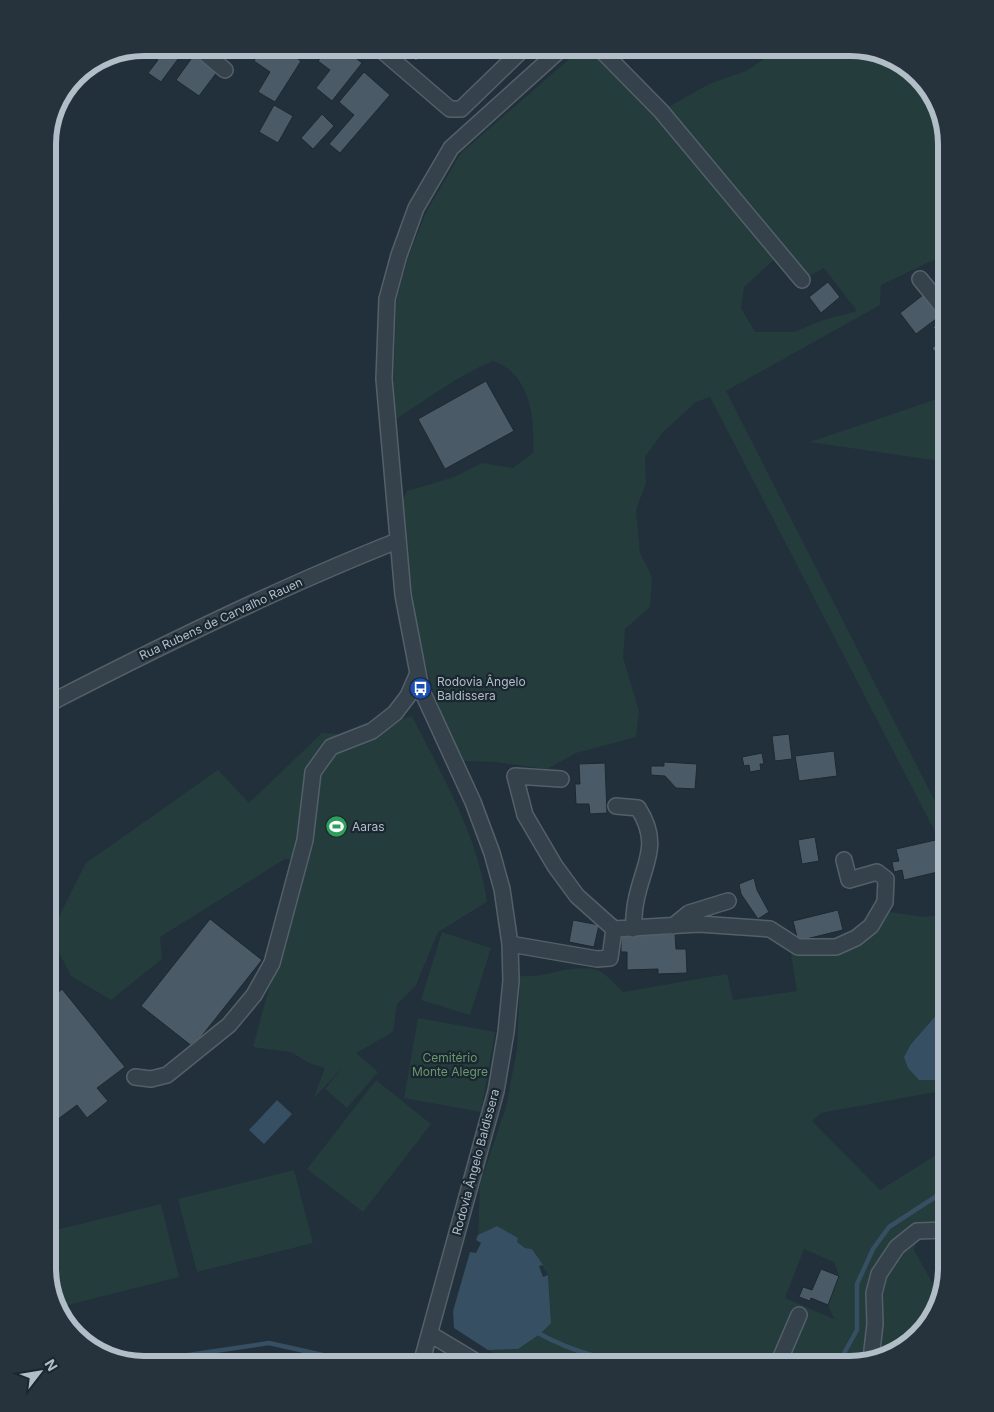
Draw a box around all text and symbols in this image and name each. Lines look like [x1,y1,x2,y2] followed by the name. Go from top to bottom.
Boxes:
[137,574,305,663] street label: Rua Rubens de Carvalho Rauen
[437,674,526,703] place label: Rodovia Ângelo Baldissera
[409,677,433,701] bus stop icon: Rodovia Ângelo Baldissera
[324,815,348,839] sports icon: Aaras
[352,819,385,834] place label: Aaras
[412,1050,488,1079] park label: Cemitério Monte Alegre
[449,1087,502,1237] street label: Rodovia Ângelo Baldissera
[15,1347,65,1397] north arrow
[42,1356,62,1374] text: N

